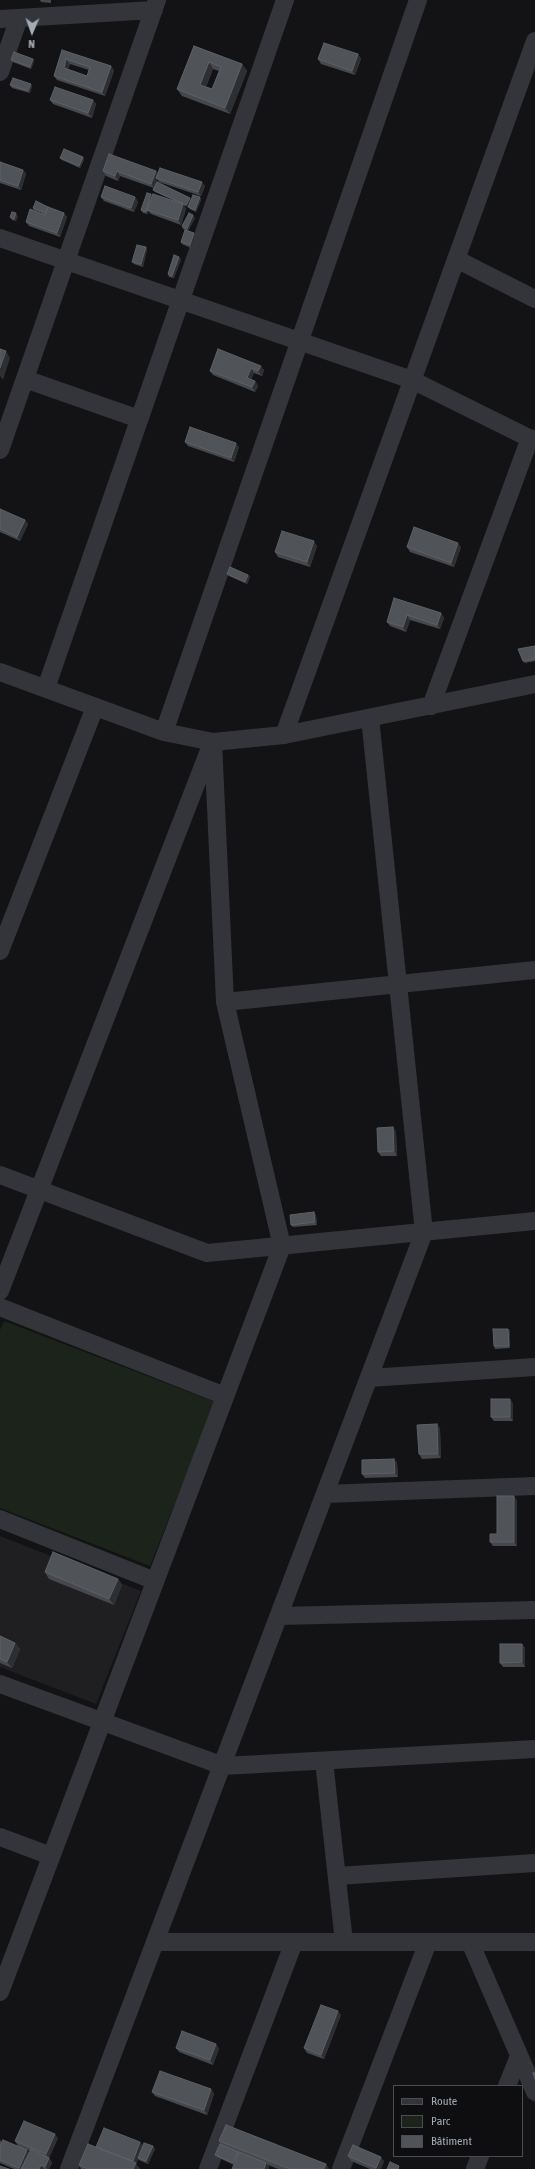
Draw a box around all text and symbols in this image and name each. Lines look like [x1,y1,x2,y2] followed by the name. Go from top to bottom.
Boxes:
[12,12,52,52] north arrow
[28,38,35,50] text: N
[393,2085,523,2157] legend
[431,2094,457,2108] text: Route
[431,2114,450,2128] text: Parc
[431,2134,472,2148] text: Bâtiment

